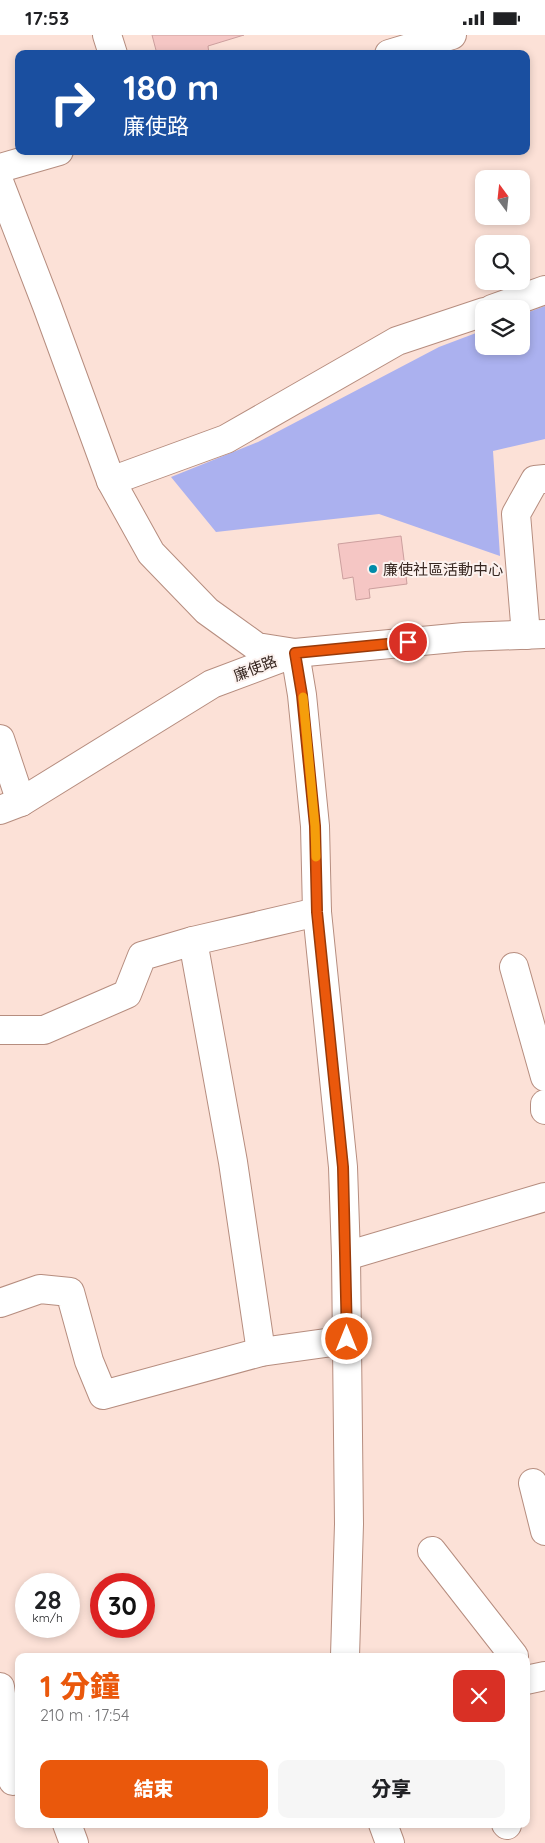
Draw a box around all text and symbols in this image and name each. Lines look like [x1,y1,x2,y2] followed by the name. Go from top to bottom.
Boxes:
[25,6,69,30] text: 17:53
[123,65,219,109] text: 180 m
[40,70,105,135] icon: right
[123,112,189,140] text: 廉使路
[475,170,530,225] north arrow
[475,170,530,355] map controls
[475,235,530,290] button: search
[475,300,530,355] button: layers
[383,560,503,579] place label: 廉使社區活動中心
[367,563,379,575] marker: 廉使社區活動中心
[387,621,429,663] pin
[394,628,422,656] icon: arrive
[231,651,279,685] street label: 廉使路
[320,1312,372,1364] position arrow
[90,1573,155,1638] speed limit sign: 30
[34,1584,61,1615] text: 28
[32,1610,63,1625] text: km/h
[40,1667,120,1705] text: 1 分鐘
[453,1670,505,1722] button: close
[40,1705,129,1725] text: 210 m · 17:54
[40,1760,268,1818] button: 結束
[278,1760,505,1818] button: 分享

